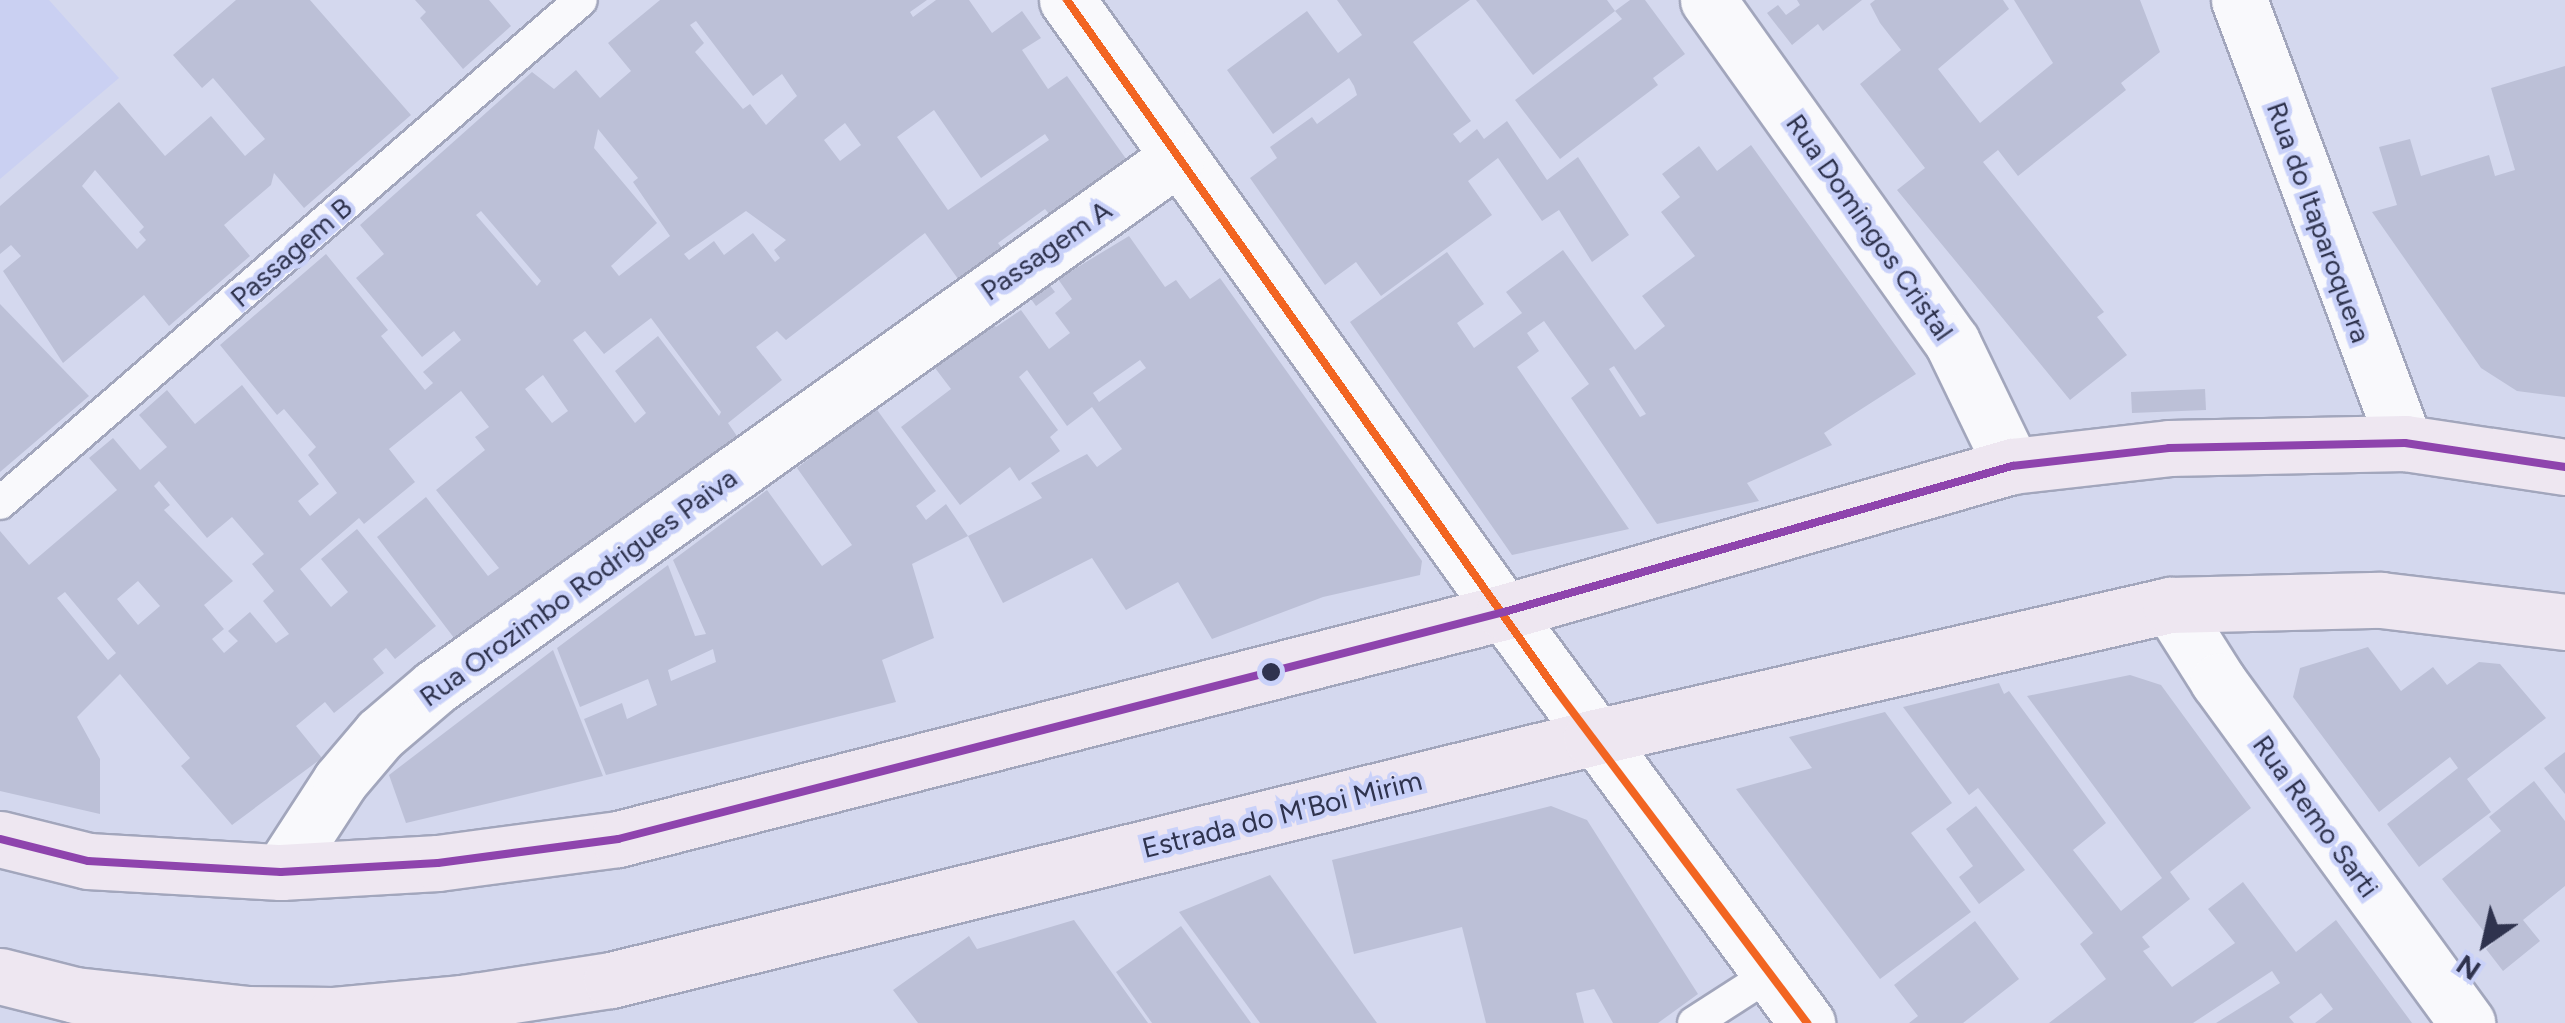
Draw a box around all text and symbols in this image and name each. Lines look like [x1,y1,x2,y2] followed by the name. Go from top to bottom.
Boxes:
[2260,97,2378,347] street label: Rua do Itaparoquera
[1779,107,1961,347] street label: Rua Domingos Cristal
[223,190,359,314] street label: Passagem B
[974,193,1118,307] street label: Passagem A
[413,461,743,713] street label: Rua Orozimbo Rodrigues Paiva
[1261,662,1281,682] unlabelled marker
[2246,728,2386,904] street label: Rua Remo Sarti
[1139,763,1425,865] street label: Estrada do M'Boi Mirim
[2435,893,2535,993] north arrow
[2450,948,2487,988] text: N

